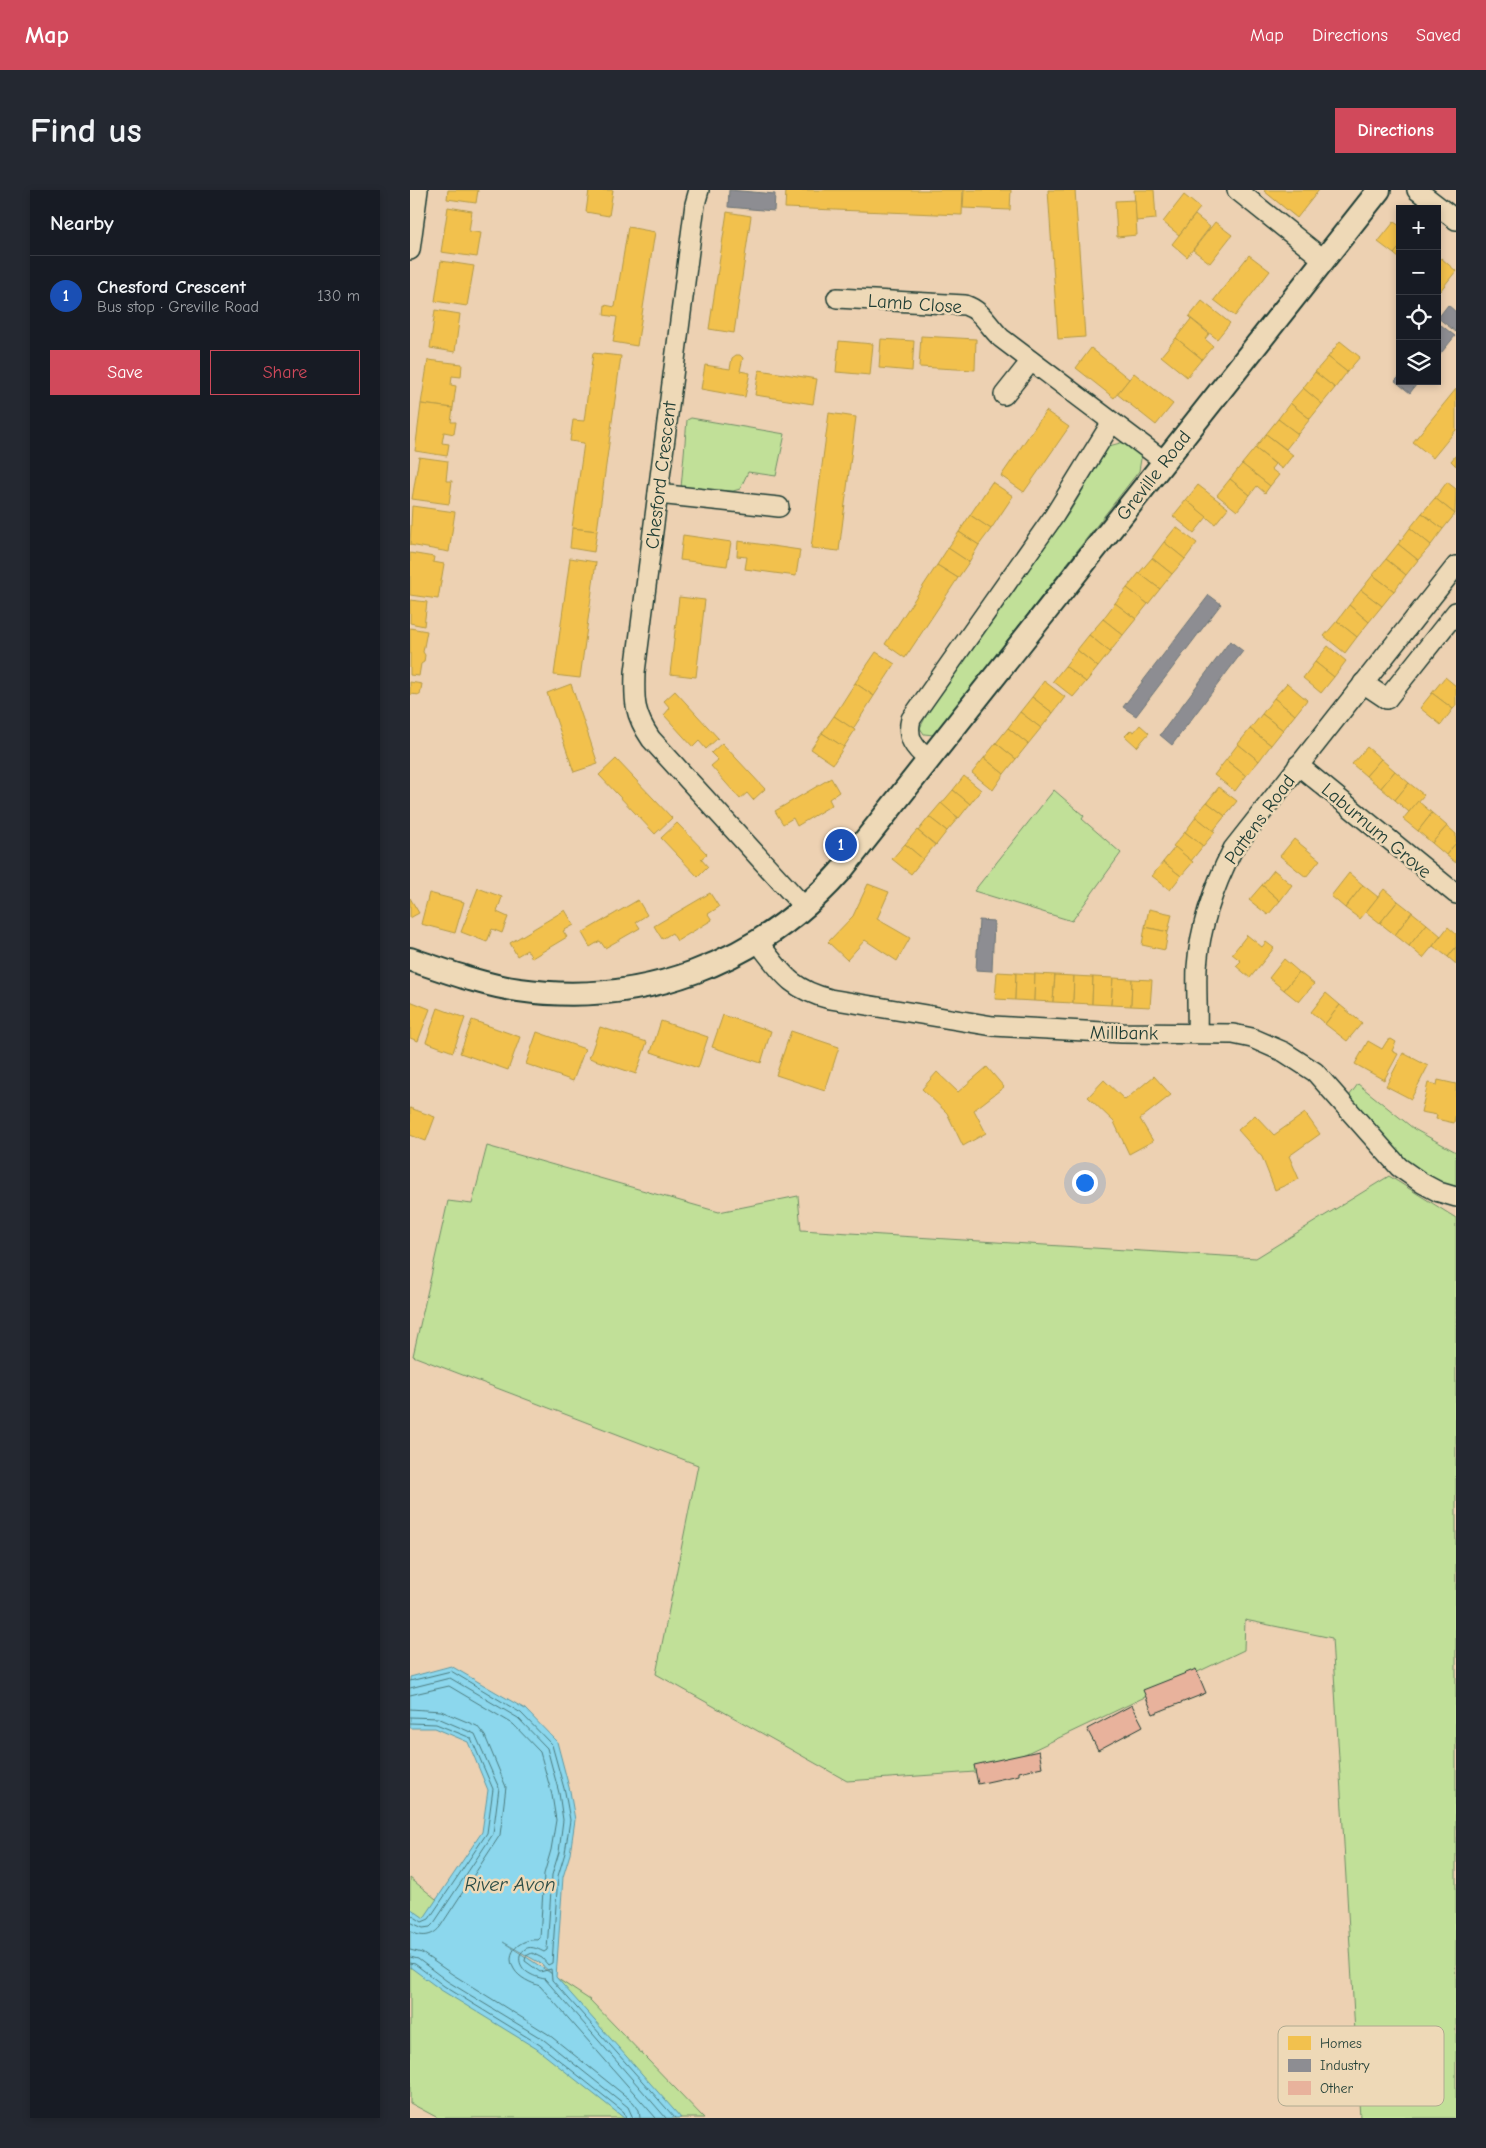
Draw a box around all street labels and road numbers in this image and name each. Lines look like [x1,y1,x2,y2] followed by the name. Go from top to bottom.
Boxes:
[867,290,963,318] street label: Lamb Close
[641,399,681,550] street label: Chesford Crescent
[1112,426,1196,525] street label: Greville Road
[1220,771,1300,869] street label: Pattens Road
[1317,778,1436,883] street label: Laburnum Grove
[1090,1021,1159,1045] street label: Millbank

